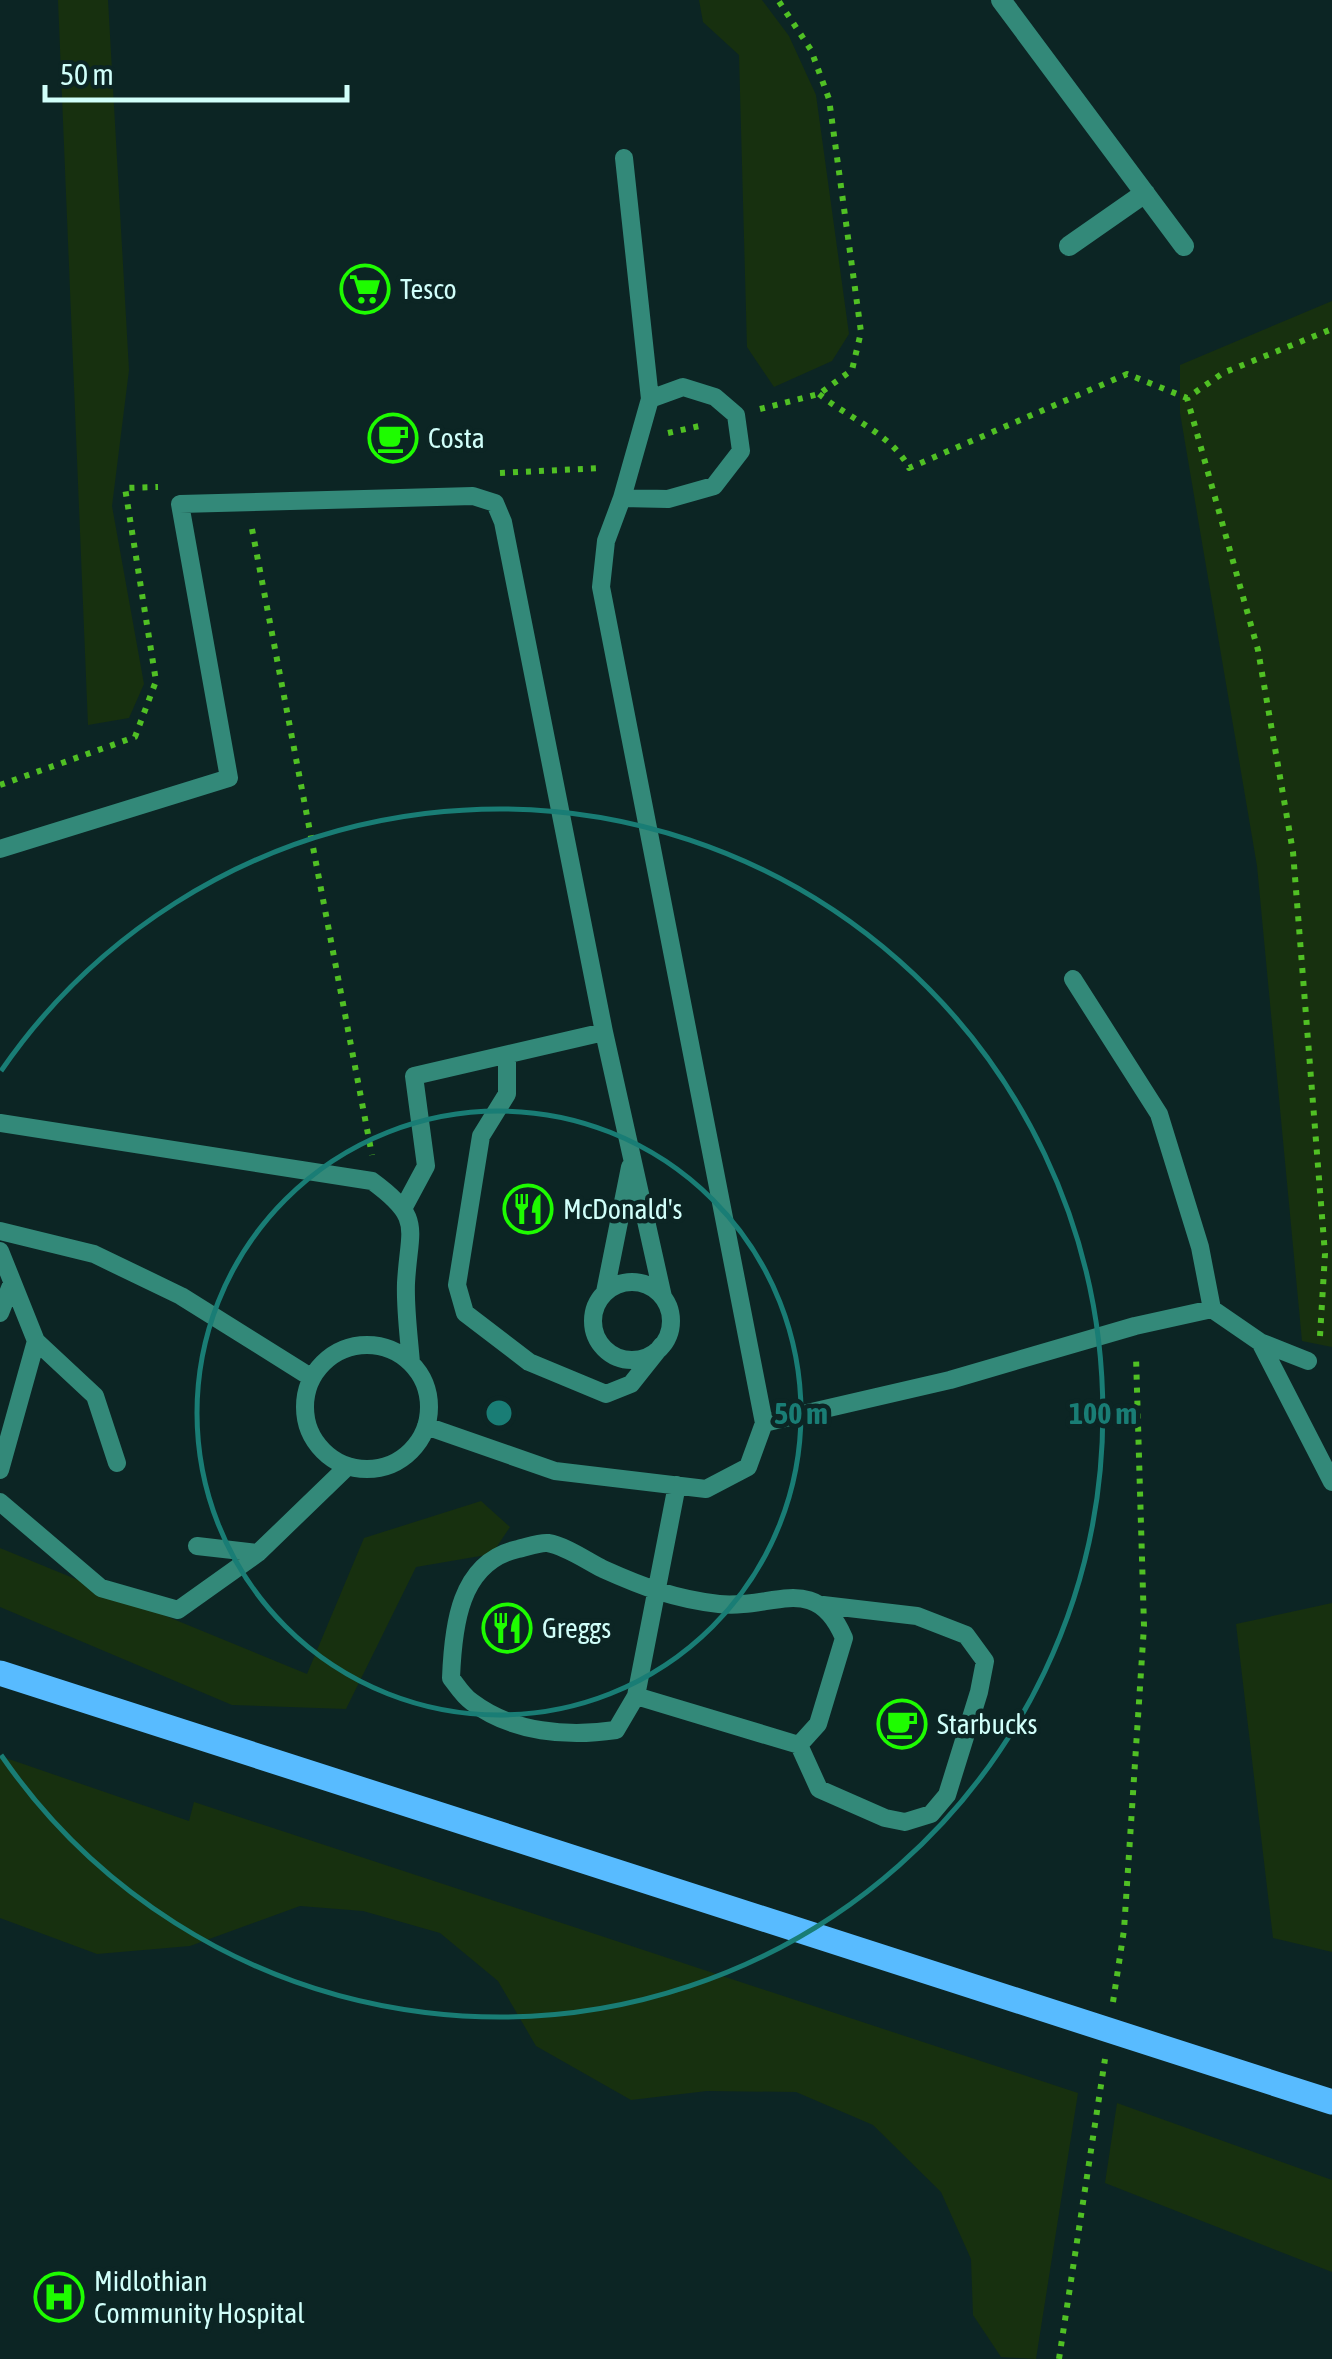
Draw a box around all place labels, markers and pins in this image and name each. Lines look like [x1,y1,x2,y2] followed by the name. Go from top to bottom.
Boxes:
[339,263,391,315] supermarket icon: Tesco
[400,273,457,305] place label: Tesco
[367,412,419,464] cafe icon: Costa
[428,422,485,454] place label: Costa
[502,1183,554,1235] restaurant icon: McDonald's
[563,1193,682,1225] place label: McDonald's
[481,1395,517,1431] centre of rings
[481,1602,533,1654] restaurant icon: Greggs
[542,1612,611,1644] place label: Greggs
[876,1698,928,1750] cafe icon: Starbucks
[937,1708,1037,1740] place label: Starbucks
[94,2265,305,2329] place label: Midlothian Community Hospital
[33,2271,85,2323] hospital icon: Midlothian Community Hospital

